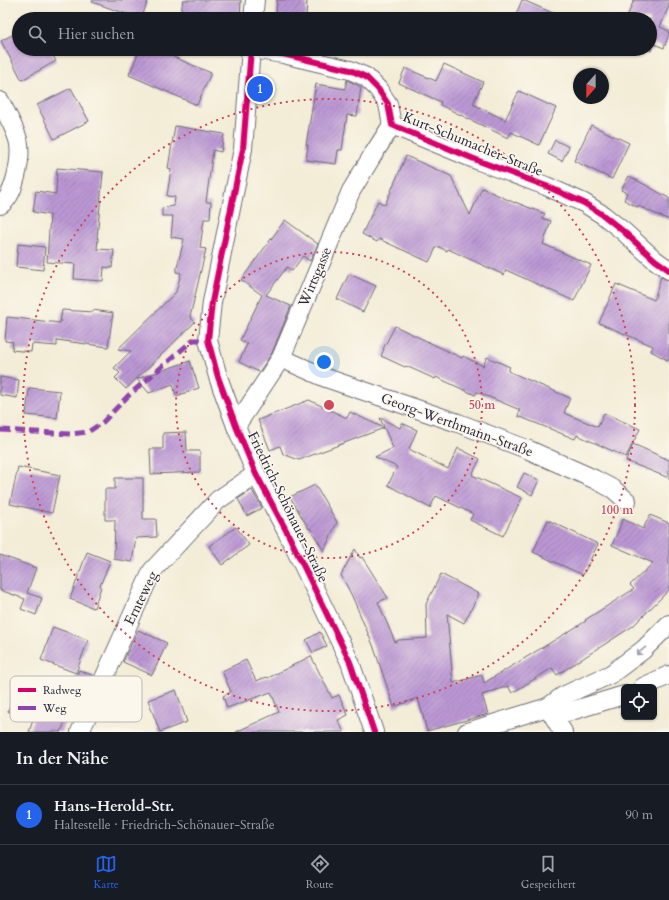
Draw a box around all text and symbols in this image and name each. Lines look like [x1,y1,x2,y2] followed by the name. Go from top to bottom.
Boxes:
[12,12,657,56] search box
[26,23,48,45] icon: search
[58,24,135,44] text: Hier suchen
[573,68,609,104] north arrow
[247,74,273,104] pin: 1
[400,107,546,181] street label: Kurt-Schumacher-Straße
[294,244,336,311] street label: Wirtsgasse
[314,352,334,372] your location
[378,389,536,461] street label: Georg-Werthmann-Straße
[469,397,496,413] text: 50 m
[322,398,336,412] centre of rings
[243,428,333,586] street label: Friedrich-Schönauer-Straße
[601,502,634,518] text: 100 m
[120,568,162,628] street label: Ernteweg
[636,647,647,656] one-way arrow
[10,676,142,722] legend
[43,683,82,698] text: Radweg
[621,684,657,720] map controls
[621,684,657,720] button: locate
[42,701,67,716] text: Weg
[16,747,109,770] text: In der Nähe
[54,796,174,816] text: Hans-Herold-Str.
[26,806,32,824] text: 1
[625,806,653,824] text: 90 m
[54,816,275,834] text: Haltestelle · Friedrich-Schönauer-Straße
[93,853,119,892] tab: Karte
[306,853,334,892] tab: Route
[521,853,576,892] tab: Gespeichert

